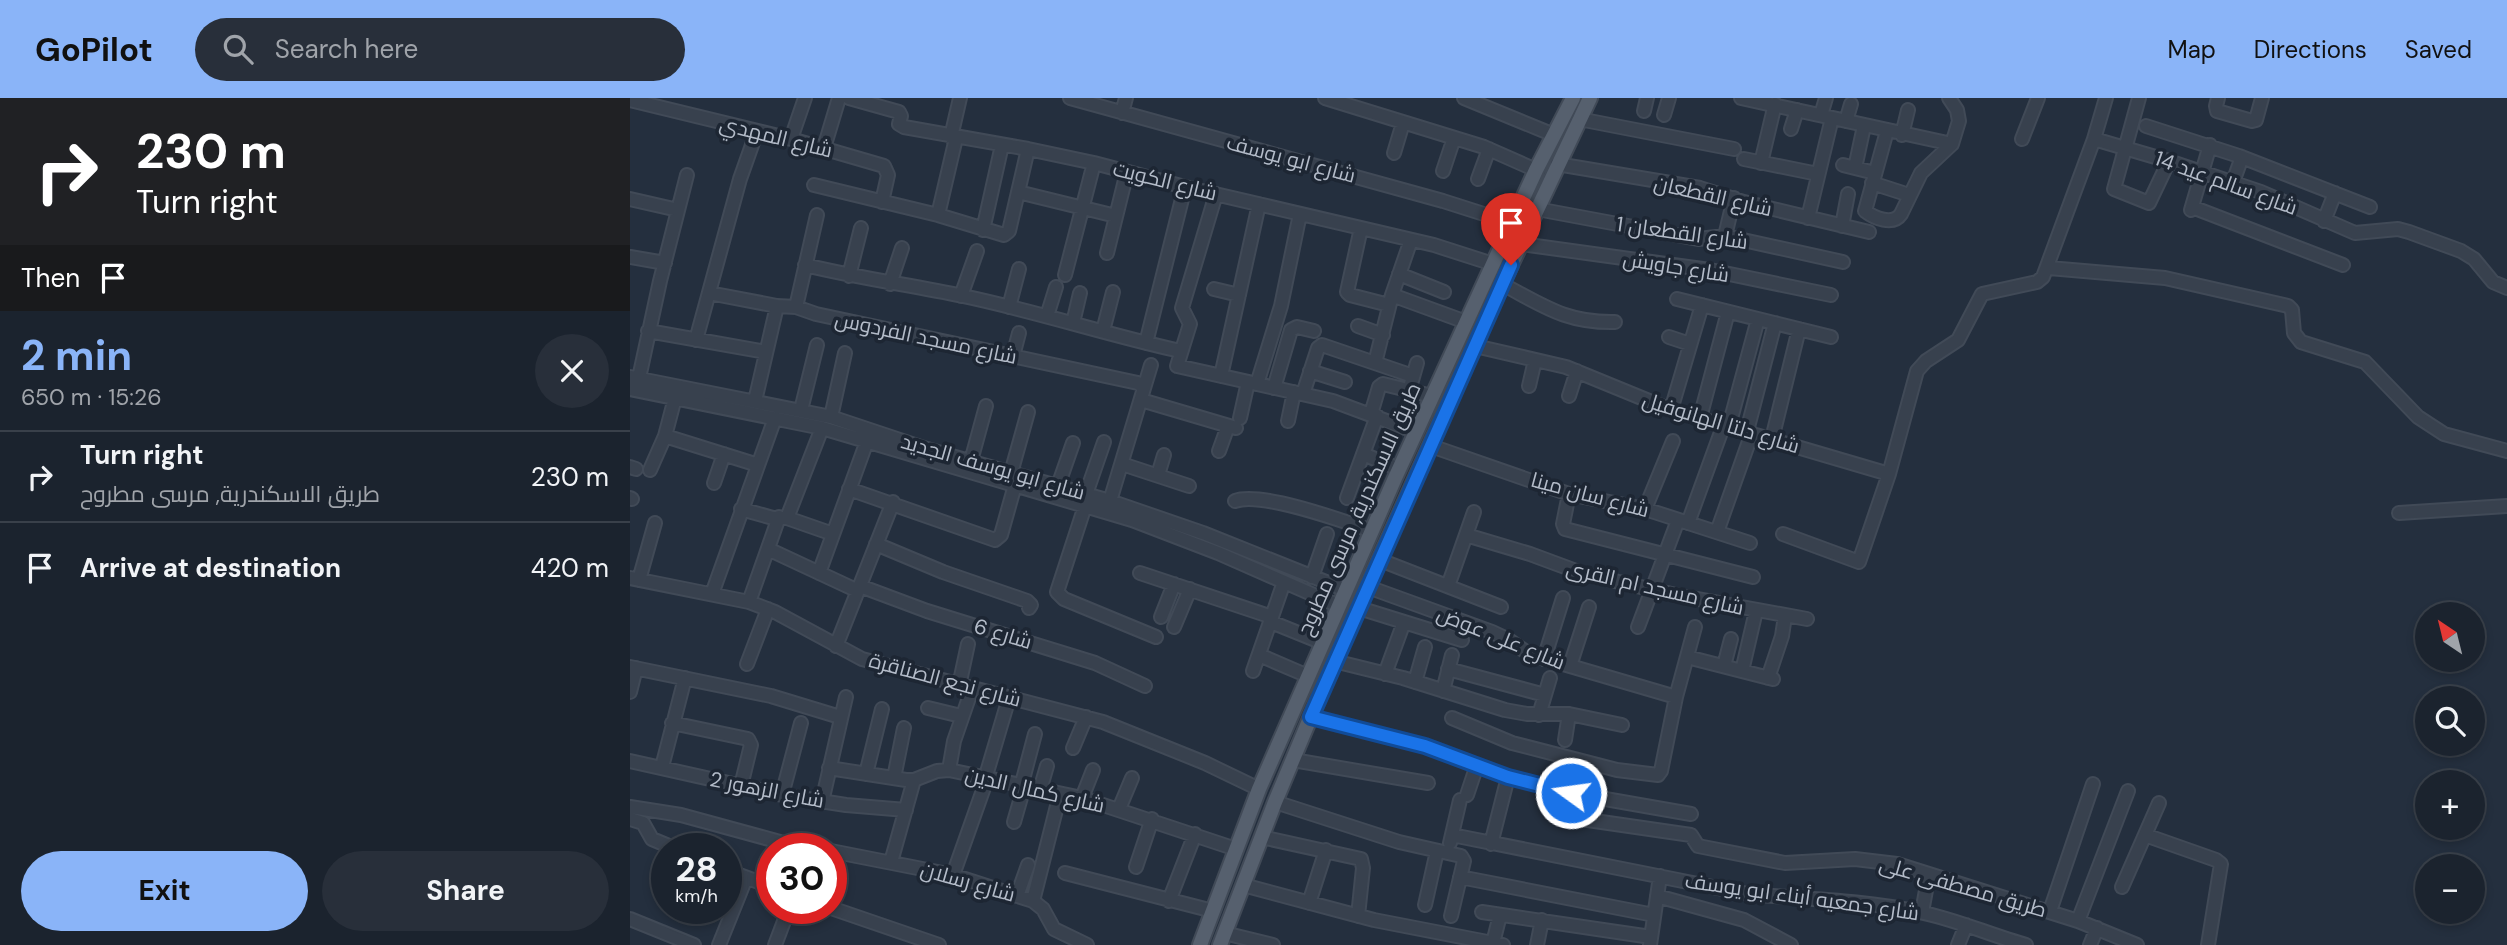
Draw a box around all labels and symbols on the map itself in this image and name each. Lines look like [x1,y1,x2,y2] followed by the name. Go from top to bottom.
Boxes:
[716,109,836,167] street label: شارع المهدي
[1223,128,1359,190] street label: شارع ابو يوسف
[2151,144,2301,222] street label: شارع سالم عيد 14
[1110,155,1220,207] street label: شارع الكويت
[1651,169,1775,223] street label: شارع القطعان
[1481,193,1541,265] pin
[1614,210,1750,256] street label: شارع القطعان 1
[1621,245,1731,289] street label: شارع جاويش
[832,305,1020,371] street label: شارع مسجد الفردوس
[1290,378,1428,640] street label: طريق الاسكندرية, مرسى مطروح
[1639,386,1803,460] street label: شارع دلتا الهانوفيل
[898,427,1088,507] street label: شارع ابو يوسف الجديد
[1528,466,1652,524] street label: شارع سان مينا
[1563,554,1747,622] street label: شارع مسجد ام القرى
[1433,600,1569,676] street label: شارع على عوض
[2415,602,2485,672] north arrow
[970,612,1036,656] street label: شارع 6
[866,646,1024,714] street label: شارع نجع الصناقرة
[1534,756,1608,830] position arrow
[963,760,1107,820] street label: شارع كمال الدين
[707,765,827,815] street label: شارع الزهور 2
[756,833,847,924] speed limit sign: 30
[1876,850,2050,924] street label: طريق مصطفى على
[917,855,1019,909] street label: شارع رسلان
[1683,867,1921,927] street label: شارع جمعيه أبناء ابو يوسف

